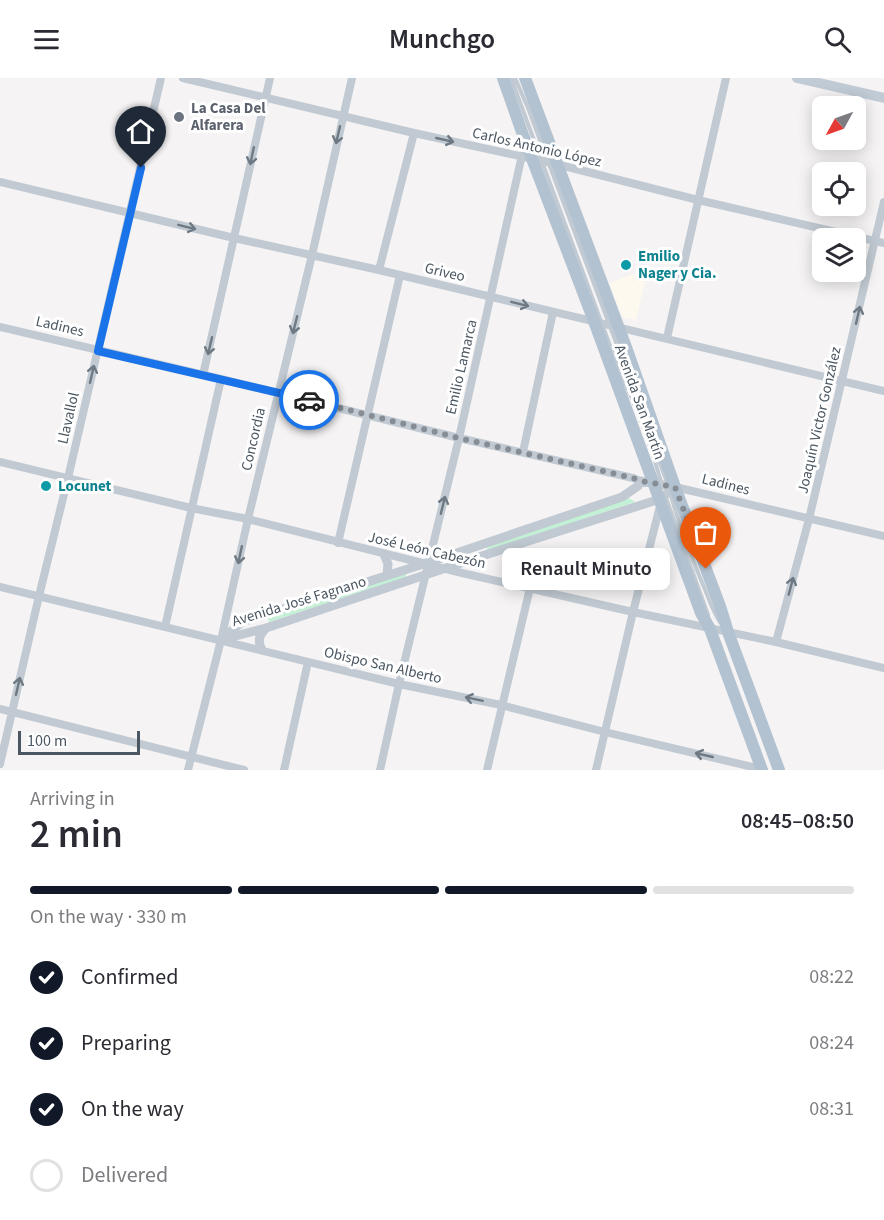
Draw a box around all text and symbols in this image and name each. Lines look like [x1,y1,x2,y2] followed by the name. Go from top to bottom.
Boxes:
[389,20,495,59] text: Munchgo
[30,23,63,56] icon: menu
[821,23,854,56] icon: search
[812,96,866,150] north arrow
[812,96,866,282] map controls
[190,98,266,136] place label: La Casa Del Alfarera
[115,106,166,168] pin
[172,110,186,124] marker: La Casa Del Alfarera
[124,115,157,148] icon: home
[470,122,604,173] street label: Carlos Antonio López
[332,125,344,144] one-way arrow
[435,135,454,147] one-way arrow
[246,145,257,165] one-way arrow
[812,162,866,216] button: locate
[177,221,196,233] one-way arrow
[812,228,866,282] button: layers
[638,246,716,284] place label: Emilio Nager y Cia.
[423,258,467,287] street label: Griveo
[619,258,633,272] marker: Emilio Nager y Cia.
[510,299,529,311] one-way arrow
[852,306,864,325] one-way arrow
[34,311,86,342] street label: Ladines
[288,315,300,334] one-way arrow
[440,318,483,417] street label: Emilio Lamarca
[203,336,215,355] one-way arrow
[609,342,670,462] street label: Avenida San Martín
[792,345,847,496] street label: Joaquín Victor González
[87,365,99,384] one-way arrow
[279,370,339,430] courier
[293,384,326,417] icon: car
[52,390,85,446] street label: Llavallol
[236,405,271,473] street label: Concordia
[700,468,752,501] street label: Ladines
[58,476,112,497] place label: Locunet
[39,479,53,493] marker: Locunet
[437,496,449,515] one-way arrow
[680,507,731,569] pin
[689,516,722,549] icon: bag
[366,527,488,574] street label: José León Cabezón
[234,545,245,565] one-way arrow
[502,548,670,590] callout: Renault Minuto
[520,555,652,583] text: Renault Minuto
[229,571,369,632] street label: Avenida José Fagnano
[786,577,798,596] one-way arrow
[322,642,444,689] street label: Obispo San Alberto
[13,677,25,696] one-way arrow
[465,693,484,705] one-way arrow
[18,728,140,756] scale bar
[27,730,67,752] text: 100 m
[695,749,714,761] one-way arrow
[30,785,115,813] text: Arriving in
[741,805,854,837] text: 08:45–08:50
[30,807,123,863] text: 2 min
[30,903,187,931] text: On the way · 330 m
[30,961,63,994] icon: check
[81,961,178,993] text: Confirmed
[809,963,854,991] text: 08:22
[30,1027,63,1060] icon: check
[81,1027,171,1059] text: Preparing
[809,1029,854,1057] text: 08:24
[30,1093,63,1126] icon: check
[81,1093,184,1125] text: On the way
[809,1095,854,1123] text: 08:31
[81,1159,168,1191] text: Delivered

